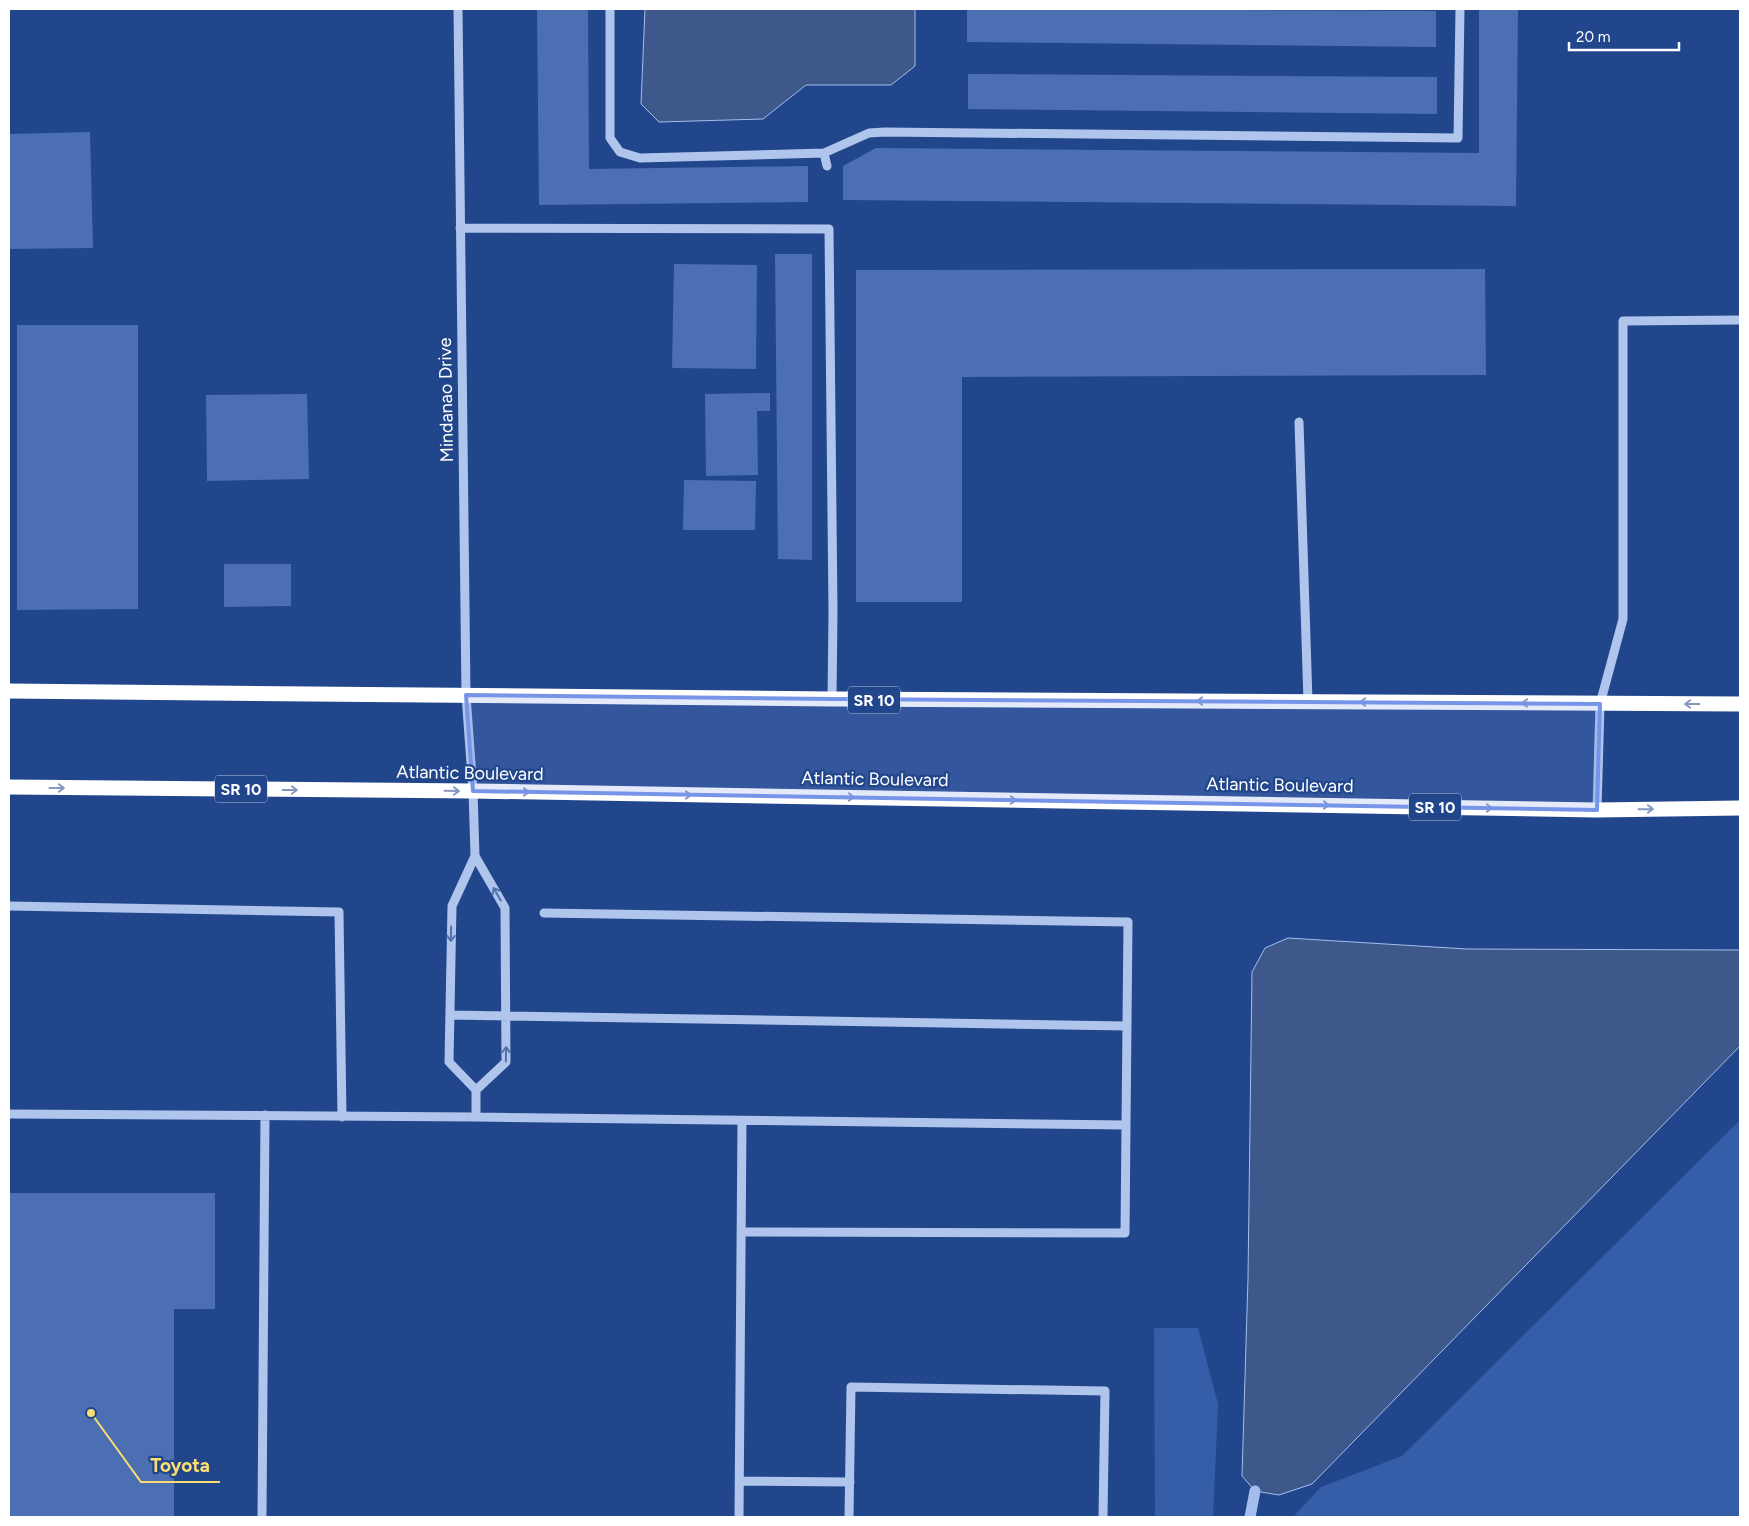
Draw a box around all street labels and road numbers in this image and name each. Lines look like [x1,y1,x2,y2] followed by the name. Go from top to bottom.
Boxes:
[434,337,458,463] street label: Mindanao Drive
[848,686,900,714] road number: SR 10
[396,761,544,785] street label: Atlantic Boulevard
[801,767,949,791] street label: Atlantic Boulevard
[1206,773,1354,797] street label: Atlantic Boulevard
[215,776,267,802] road number: SR 10
[1409,794,1461,820] road number: SR 10

